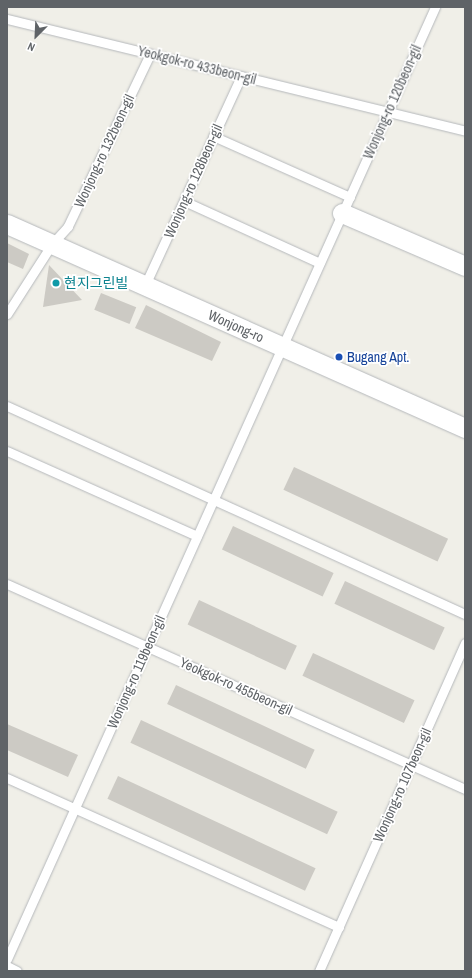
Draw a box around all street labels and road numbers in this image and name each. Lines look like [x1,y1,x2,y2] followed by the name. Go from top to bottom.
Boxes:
[136,42,258,88] street label: Yeokgok-ro 433beon-gil
[359,42,425,162] street label: Wonjong-ro 120beon-gil
[70,92,138,210] street label: Wonjong-ro 132beon-gil
[160,121,226,241] street label: Wonjong-ro 128beon-gil
[206,306,266,346] street label: Wonjong-ro
[103,613,169,731] street label: Wonjong-ro 119beon-gil
[177,654,295,718] street label: Yeokgok-ro 455beon-gil
[369,725,435,845] street label: Wonjong-ro 107beon-gil

